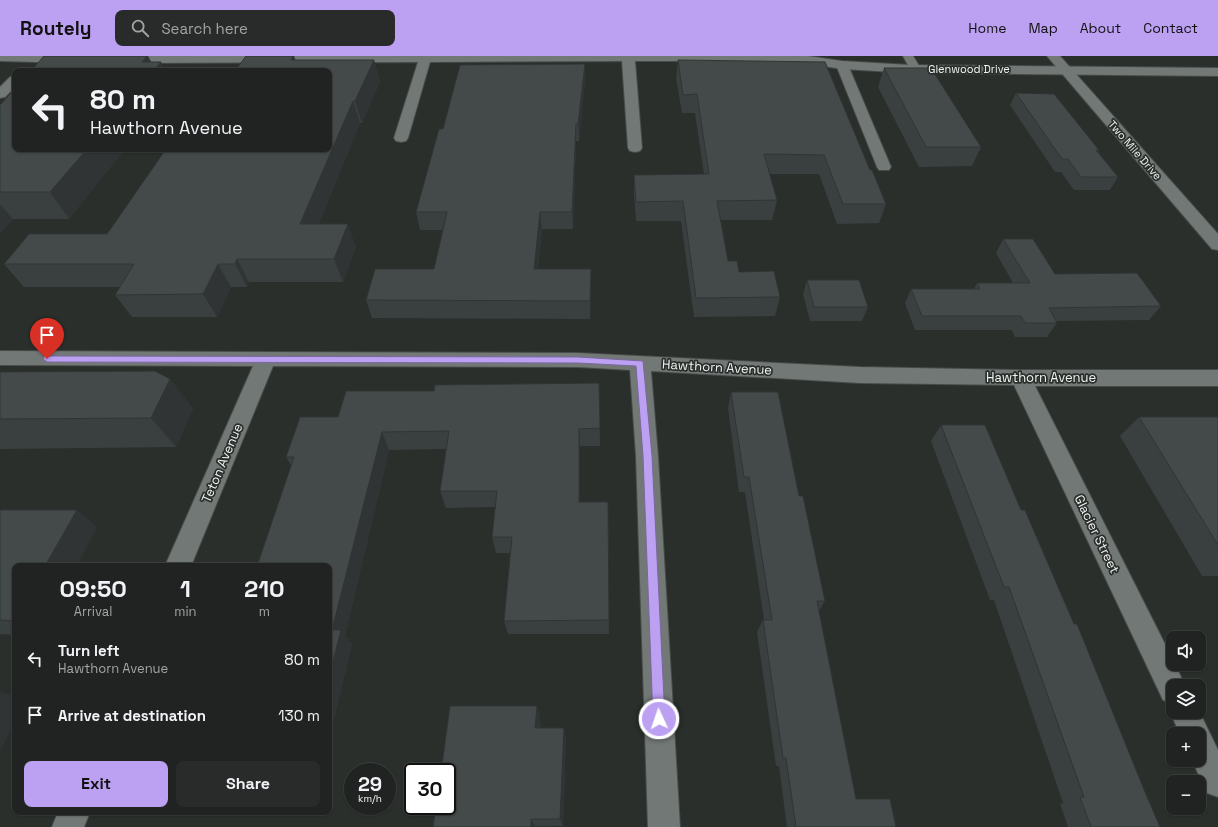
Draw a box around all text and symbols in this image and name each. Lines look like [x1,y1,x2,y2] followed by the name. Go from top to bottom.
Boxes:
[115,10,395,46] search box
[20,16,91,41] text: Routely
[129,17,151,39] icon: search
[161,19,248,38] text: Search here
[968,19,1006,37] text: Home
[1028,19,1058,37] text: Map
[1080,19,1121,37] text: About
[1143,19,1198,37] text: Contact
[928,62,1010,76] street label: Glenwood Drive
[90,81,156,117] text: 80 m
[24,84,76,136] icon: left
[90,116,243,139] text: Hawthorn Avenue
[1105,117,1165,183] street label: Two Mile Drive
[30,318,64,359] pin
[36,324,58,346] icon: arrive
[662,356,772,378] street label: Hawthorn Avenue
[986,369,1096,386] street label: Hawthorn Avenue
[198,421,246,505] street label: Teton Avenue
[1071,492,1123,576] street label: Glacier Street
[59,573,127,604] text: 09:50
[180,573,191,604] text: 1
[244,573,285,604] text: 210
[74,603,112,620] text: Arrival
[174,603,197,620] text: min
[259,603,270,620] text: m
[1166,631,1206,815] map controls
[1166,631,1206,671] button: sound
[58,641,120,660] text: Turn left
[24,648,46,670] icon: left
[284,650,320,669] text: 80 m
[58,660,168,677] text: Hawthorn Avenue
[1166,679,1206,719] button: layers
[638,698,680,740] position arrow
[24,704,46,726] icon: arrive
[58,706,206,725] text: Arrive at destination
[278,706,320,725] text: 130 m
[1166,727,1206,767] button: +
[24,761,168,807] button: Exit
[176,761,320,807] button: Share
[404,763,456,815] speed limit sign: 30
[358,771,382,797] text: 29
[1166,775,1206,815] button: −
[358,792,382,805] text: km/h

